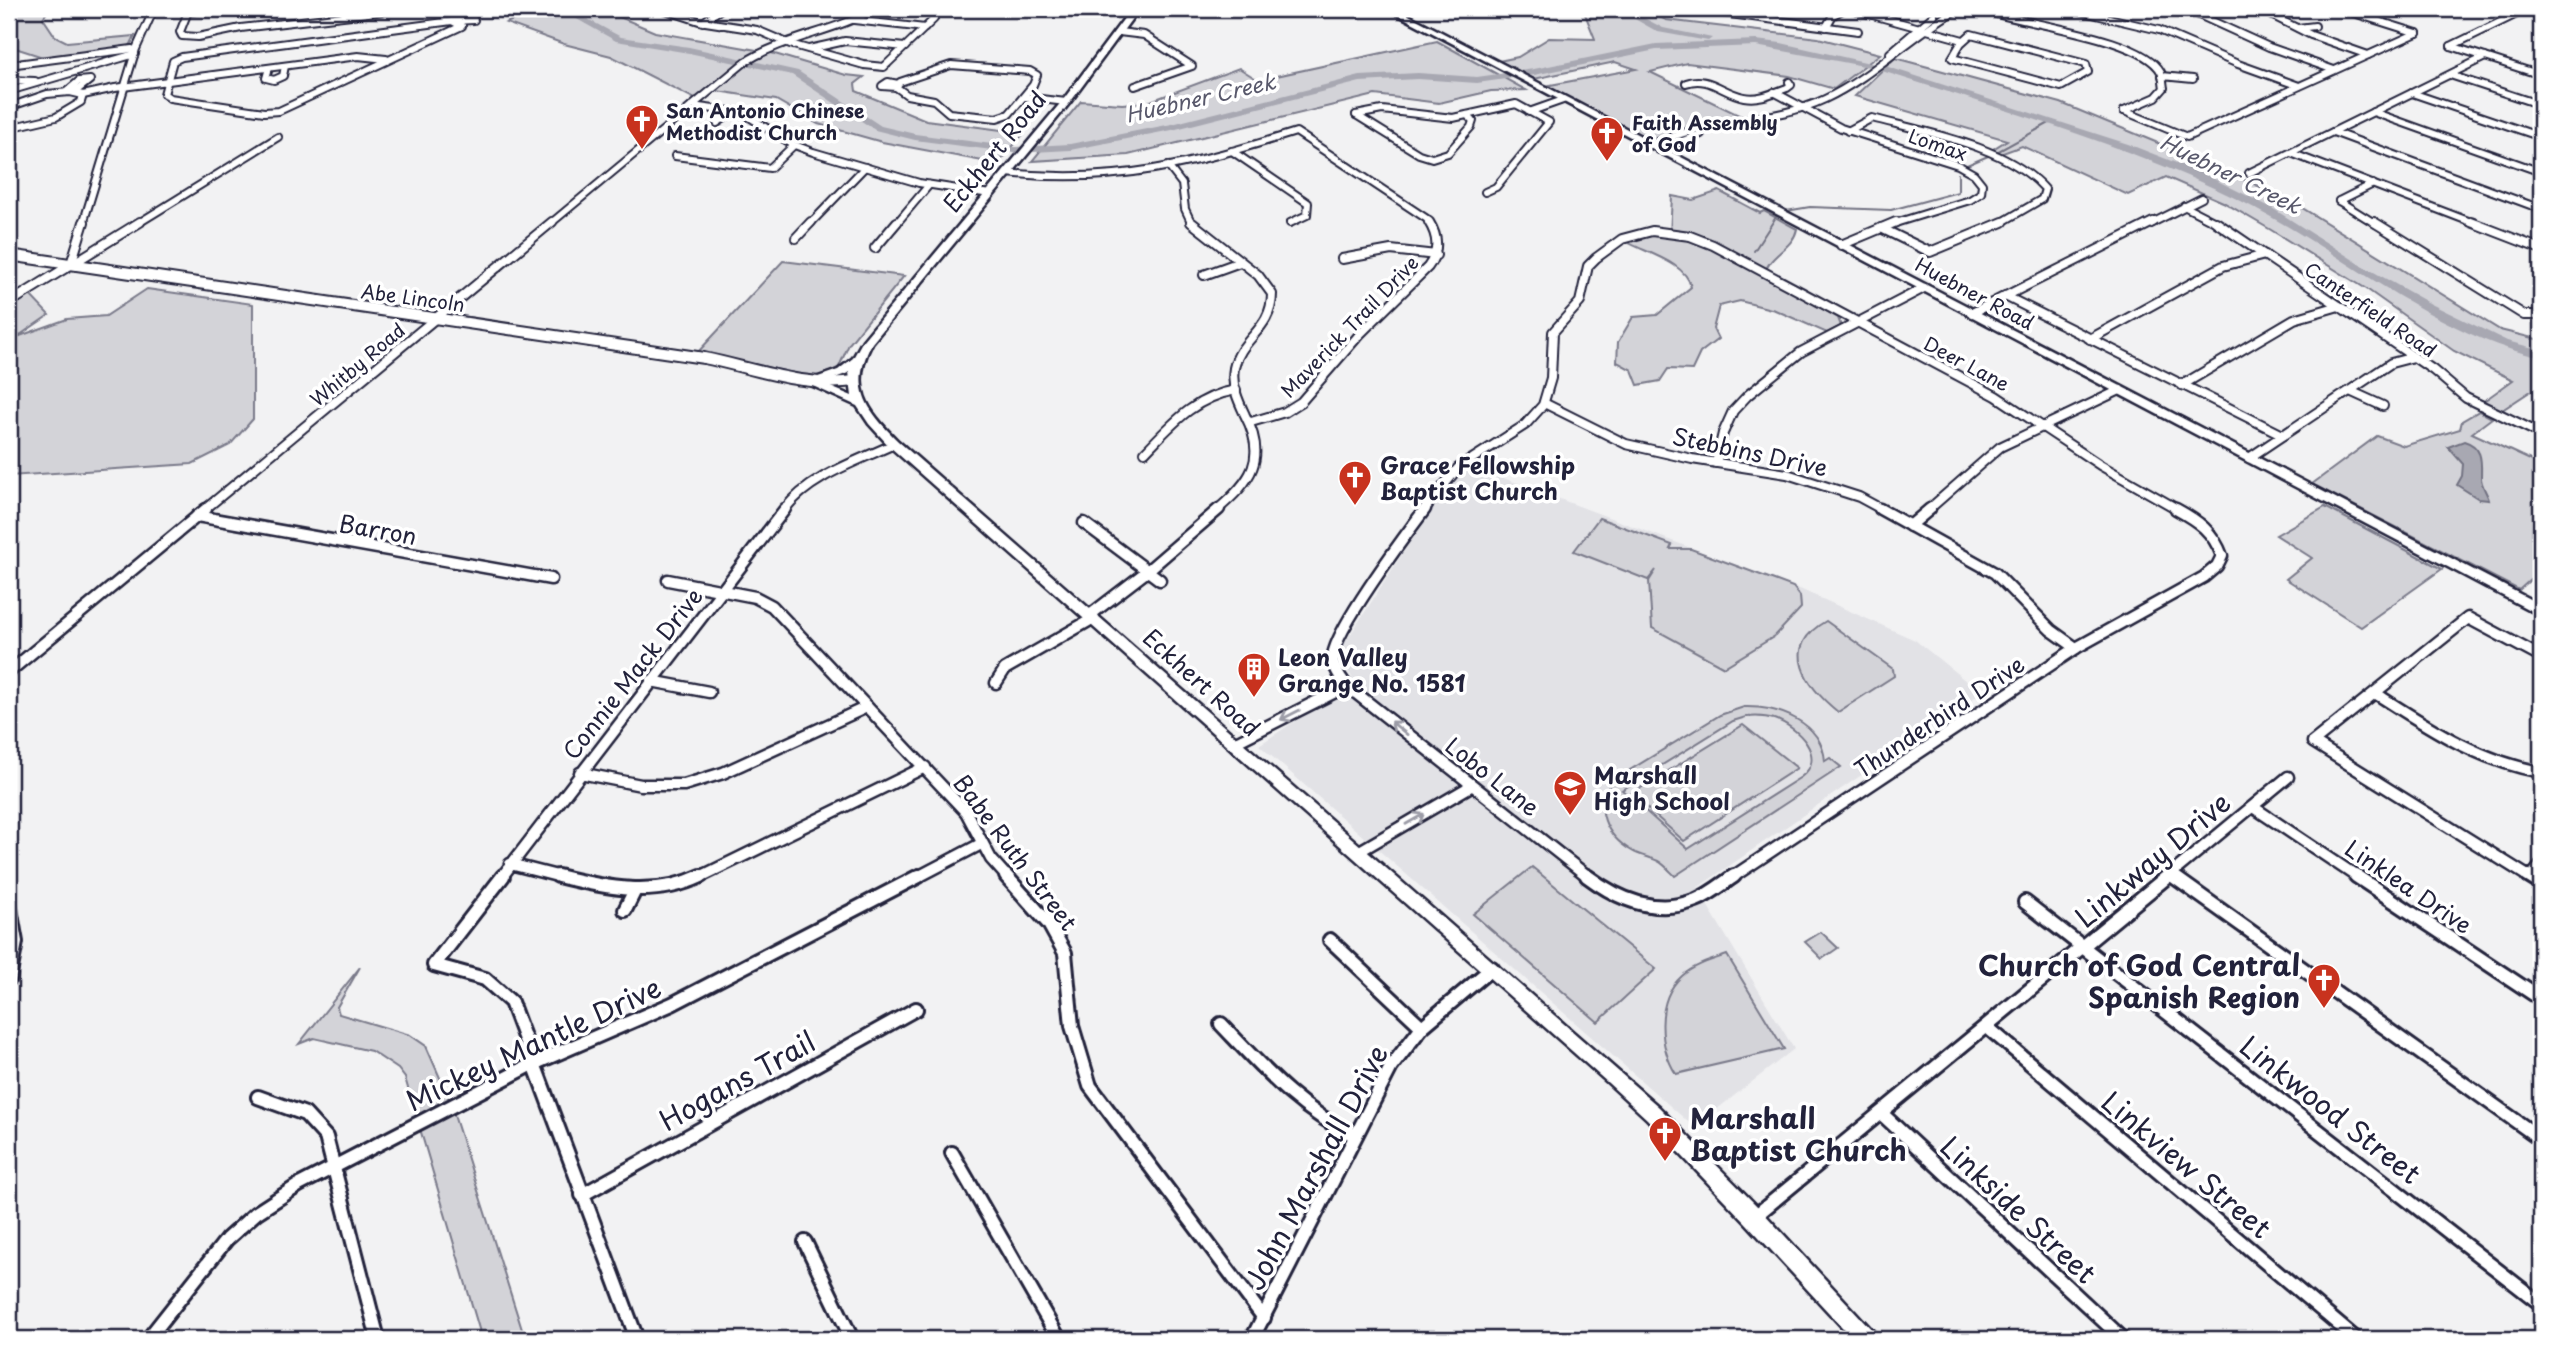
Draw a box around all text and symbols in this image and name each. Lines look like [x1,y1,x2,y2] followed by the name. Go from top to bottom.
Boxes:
[1122,64,1279,130] water label: Huebner Creek
[934,83,1054,219] street label: Eckhert Road
[666,96,864,146] place label: San Antonio Chinese Methodist Church
[623,102,661,151] church icon: San Antonio Chinese Methodist Church
[1632,108,1778,158] place label: Faith Assembly of God
[1588,114,1626,163] church icon: Faith Assembly of God
[1905,121,1971,167] street label: Lomax
[2155,125,2308,221] water label: Huebner Creek
[1274,249,1424,403] street label: Maverick Trail Drive
[1911,250,2039,336] street label: Huebner Road
[2300,254,2442,364] street label: Canterfield Road
[359,276,467,318] street label: Abe Lincoln
[303,316,411,412] street label: Whitby Road
[1919,329,2015,397] street label: Deer Lane
[1669,417,1831,485] street label: Stebbins Drive
[1380,447,1575,508] place label: Grace Fellowship Baptist Church
[1336,458,1374,507] church icon: Grace Fellowship Baptist Church
[336,505,420,553] street label: Barron
[554,579,710,767] street label: Connie Mack Drive
[1136,620,1268,744] street label: Eckhert Road
[1278,639,1466,700] place label: Leon Valley Grange No. 1581
[1847,646,2031,786] street label: Thunderbird Drive
[1235,650,1273,699] building icon: Leon Valley Grange No. 1581
[1281,708,1301,722] one-way arrow
[1391,720,1409,736] one-way arrow
[1438,728,1548,824] street label: Lobo Lane
[1594,757,1730,818] place label: Marshall High School
[946,767,1086,937] street label: Babe Ruth Street
[1551,768,1589,817] school or university icon: Marshall High School
[2065,781,2239,937] street label: Linkway Drive
[1404,812,1424,826] one-way arrow
[2338,830,2480,942] street label: Linklea Drive
[1978,943,2300,1018] place label: Church of God Central Spanish Region
[2305,961,2343,1010] church icon: Church of God Central Spanish Region
[398,965,668,1121] street label: Mickey Mantle Drive
[651,1019,823,1141] street label: Hogans Trail
[2231,1024,2431,1194] street label: Linkwood Street
[1232,1037,1398,1297] street label: John Marshall Drive
[2093,1080,2281,1248] street label: Linkview Street
[1690,1096,1907,1171] place label: Marshall Baptist Church
[1646,1114,1684,1163] church icon: Marshall Baptist Church
[1931,1125,2107,1293] street label: Linkside Street

